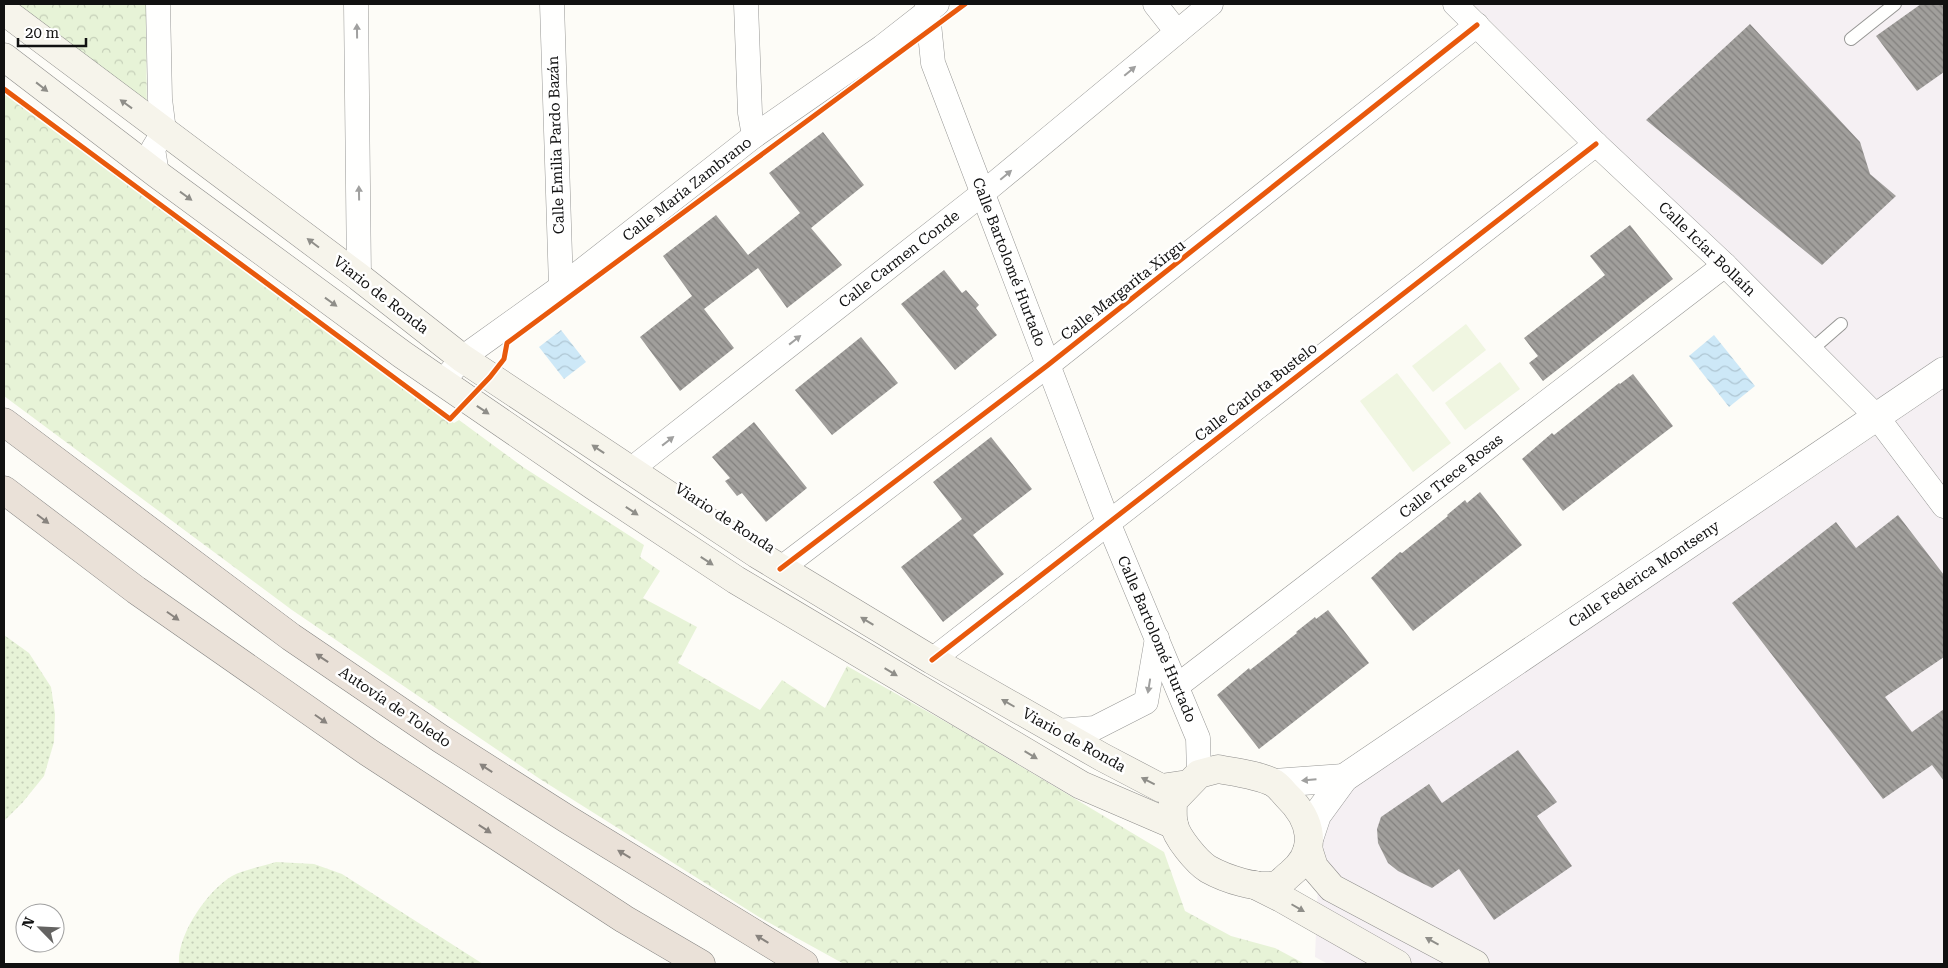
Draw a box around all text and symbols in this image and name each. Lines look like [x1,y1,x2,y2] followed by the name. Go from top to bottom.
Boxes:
[18,15,85,47] scale bar
[352,23,360,39] one-way arrow
[25,24,60,42] text: 20 m
[544,55,568,235] street label: Calle Emilia Pardo Bazán
[1124,65,1137,76] one-way arrow
[35,82,49,92] one-way arrow
[120,99,133,109] one-way arrow
[619,133,755,245] street label: Calle María Zambrano
[999,169,1012,180] one-way arrow
[968,175,1050,349] street label: Calle Bartolomé Hurtado
[355,185,363,201] one-way arrow
[179,190,192,201] one-way arrow
[1655,198,1760,300] street label: Calle Icíar Bollaín
[835,206,963,312] street label: Calle Carmen Conde
[1057,235,1189,344] street label: Calle Margarita Xirgu
[306,238,320,248] one-way arrow
[330,252,432,338] street label: Viario de Ronda
[324,297,338,307] one-way arrow
[789,335,802,346] one-way arrow
[1191,339,1321,445] street label: Calle Carlota Bustelo
[476,405,490,415] one-way arrow
[1396,430,1506,522] street label: Calle Trece Rosas
[661,435,674,446] one-way arrow
[591,445,604,454] one-way arrow
[672,479,778,557] street label: Viario de Ronda
[625,506,638,516] one-way arrow
[36,514,49,525] one-way arrow
[1565,517,1723,631] street label: Calle Federica Montseny
[1114,553,1200,725] street label: Calle Bartolomé Hurtado
[700,557,714,566] one-way arrow
[166,611,180,621] one-way arrow
[861,617,874,626] one-way arrow
[315,653,329,663] one-way arrow
[336,663,454,751] street label: Autovía de Toledo
[885,668,898,677] one-way arrow
[1145,678,1153,694] one-way arrow
[1001,699,1014,708] one-way arrow
[1019,704,1129,776] street label: Viario de Ronda
[314,714,327,724] one-way arrow
[1024,751,1038,760] one-way arrow
[480,763,493,772] one-way arrow
[1141,777,1156,785] one-way arrow
[1301,777,1317,785] one-way arrow
[478,824,492,834] one-way arrow
[617,849,630,859] one-way arrow
[15,903,65,953] north arrow
[1292,903,1305,912] one-way arrow
[19,914,38,931] text: N
[756,934,769,943] one-way arrow
[1425,937,1439,945] one-way arrow

